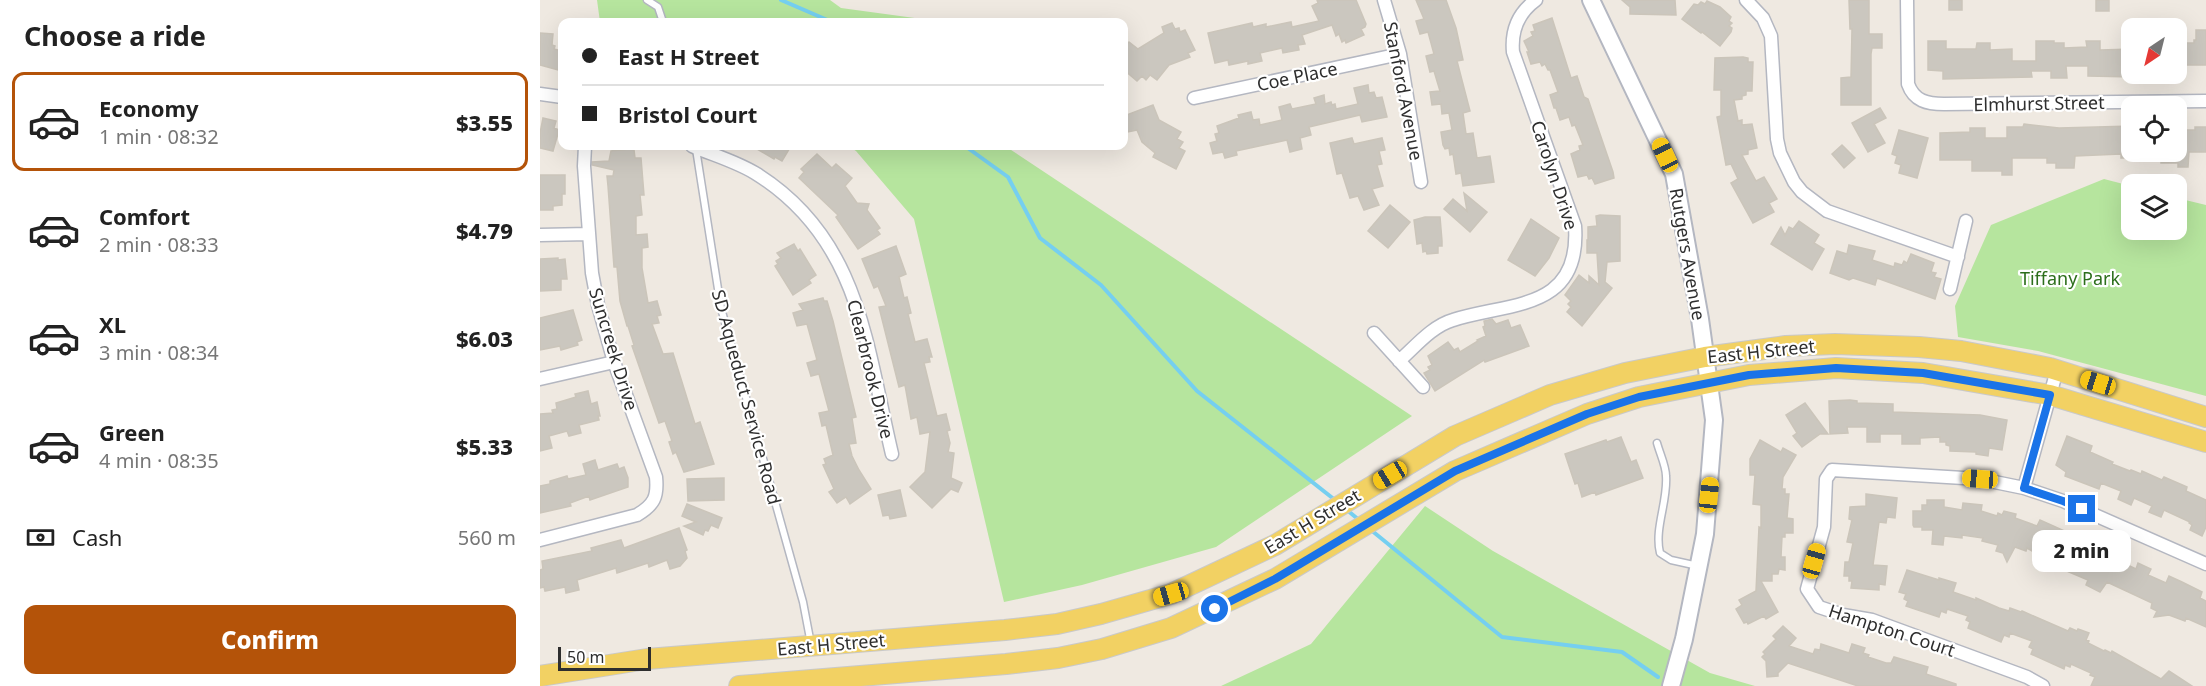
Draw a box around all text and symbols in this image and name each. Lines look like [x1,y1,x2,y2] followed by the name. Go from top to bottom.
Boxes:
[24,17,206,54] text: Choose a ride
[2121,18,2187,84] north arrow
[2121,18,2187,240] map controls
[1379,20,1429,162] street label: Stanford Avenue
[618,41,759,71] text: East H Street
[1255,56,1339,96] street label: Coe Place
[1973,90,2105,116] street label: Elmhurst Street
[99,93,198,123] text: Economy
[27,95,81,149] icon: car
[2121,96,2187,162] button: locate
[618,99,757,129] text: Bristol Court
[456,107,513,137] text: $3.55
[1526,117,1584,233] street label: Carolyn Drive
[99,123,219,150] text: 1 min · 08:32
[1649,135,1681,175] car
[2121,174,2187,240] button: layers
[1665,186,1711,322] street label: Rutgers Avenue
[99,201,190,231] text: Comfort
[27,203,81,257] icon: car
[456,215,513,245] text: $4.79
[99,231,219,258] text: 2 min · 08:33
[2020,266,2120,290] park label: Tiffany Park
[584,285,644,413] street label: Suncreek Drive
[707,287,787,507] street label: SD Aqueduct Service Road
[842,297,900,441] street label: Clearbrook Drive
[99,309,126,339] text: XL
[27,311,81,365] icon: car
[456,323,513,353] text: $6.03
[1706,333,1817,369] street label: East H Street
[99,339,219,366] text: 3 min · 08:34
[2078,369,2118,397] car
[99,417,165,447] text: Green
[27,419,81,473] icon: car
[456,431,513,461] text: $5.33
[99,447,219,474] text: 4 min · 08:35
[1370,458,1410,492] car
[1961,469,1999,489] car
[1698,476,1720,514] car
[1259,483,1365,559] street label: East H Street
[2068,495,2095,522] route end
[24,521,57,554] icon: cash
[72,522,122,552] text: Cash
[458,524,516,551] text: 560 m
[2032,530,2132,572] callout: 2 min
[2054,537,2109,564] text: 2 min
[1800,541,1828,581] car
[1151,580,1191,608] car
[1201,595,1228,622] route start
[1826,598,1959,662] street label: Hampton Court
[24,605,516,674] button: Confirm
[776,627,886,661] street label: East H Street
[558,644,651,672] scale bar
[567,646,604,668] text: 50 m

